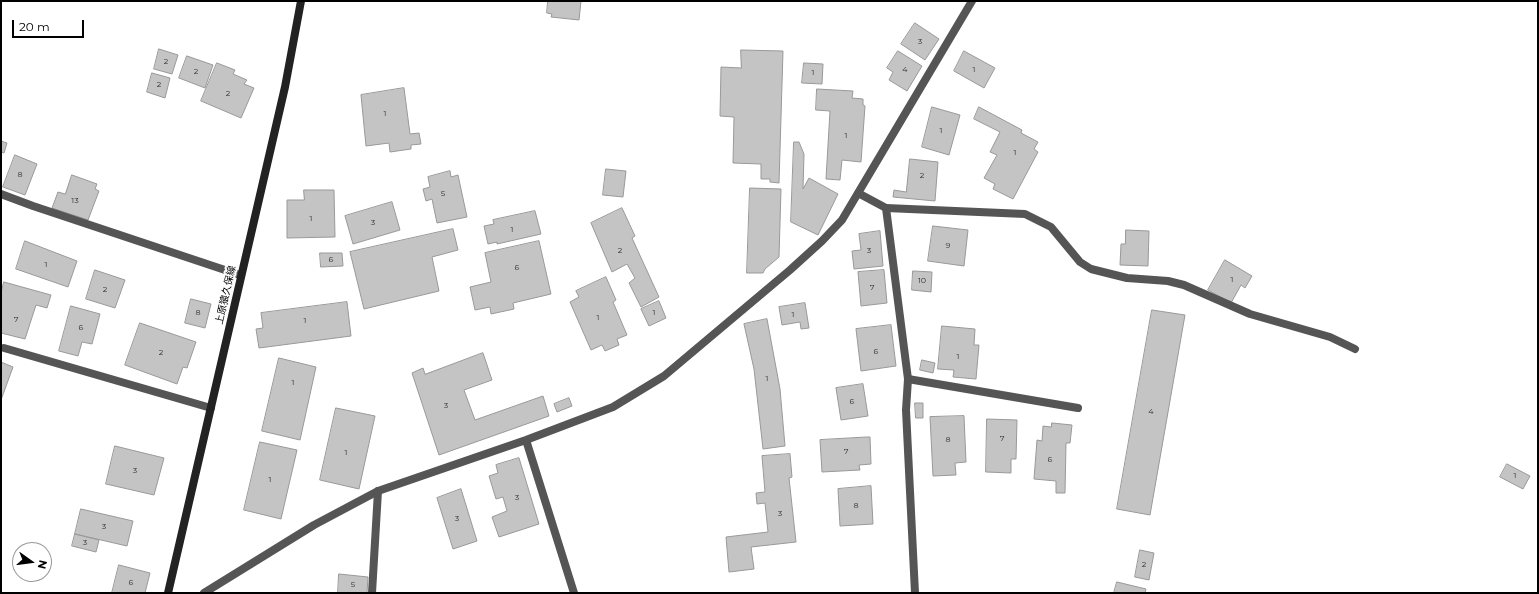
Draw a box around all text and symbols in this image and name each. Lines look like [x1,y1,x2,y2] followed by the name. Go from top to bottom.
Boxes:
[14,12,86,38] scale bar
[19,19,50,34] text: 20 m
[918,37,922,47] house number: 3
[164,57,168,67] house number: 2
[902,65,908,75] house number: 4
[973,65,975,75] house number: 1
[194,67,198,77] house number: 2
[812,68,814,78] house number: 1
[157,80,161,90] house number: 2
[226,89,230,99] house number: 2
[384,109,386,119] house number: 1
[940,126,942,136] house number: 1
[845,131,847,141] house number: 1
[1014,148,1016,158] house number: 1
[17,170,23,180] house number: 8
[920,171,924,181] house number: 2
[441,189,445,199] house number: 5
[71,196,79,206] house number: 13
[310,214,312,224] house number: 1
[371,218,375,228] house number: 3
[511,225,513,235] house number: 1
[946,241,950,251] house number: 9
[618,246,622,256] house number: 2
[867,246,871,256] house number: 3
[329,255,333,265] house number: 6
[45,260,47,270] house number: 1
[515,263,519,273] house number: 6
[213,264,239,326] street label: 上原猿久保線
[1231,275,1233,285] house number: 1
[918,276,926,286] house number: 10
[870,283,874,293] house number: 7
[103,285,107,295] house number: 2
[195,308,201,318] house number: 8
[653,308,655,318] house number: 1
[792,310,794,320] house number: 1
[597,313,599,323] house number: 1
[14,315,18,325] house number: 7
[304,316,306,326] house number: 1
[79,323,83,333] house number: 6
[874,347,878,357] house number: 6
[159,348,163,358] house number: 2
[957,352,959,362] house number: 1
[766,374,768,384] house number: 1
[292,378,294,388] house number: 1
[850,397,854,407] house number: 6
[444,401,448,411] house number: 3
[1148,407,1154,417] house number: 4
[1000,434,1004,444] house number: 7
[945,435,951,445] house number: 8
[844,447,848,457] house number: 7
[345,448,347,458] house number: 1
[1048,455,1052,465] house number: 6
[133,466,137,476] house number: 3
[1514,471,1516,481] house number: 1
[269,475,271,485] house number: 1
[515,493,519,503] house number: 3
[853,501,859,511] house number: 8
[778,509,782,519] house number: 3
[455,514,459,524] house number: 3
[102,522,106,532] house number: 3
[83,538,87,548] house number: 3
[12,542,52,582] north arrow
[35,559,51,571] text: N
[1142,560,1146,570] house number: 2
[129,578,133,588] house number: 6
[351,580,355,590] house number: 5

